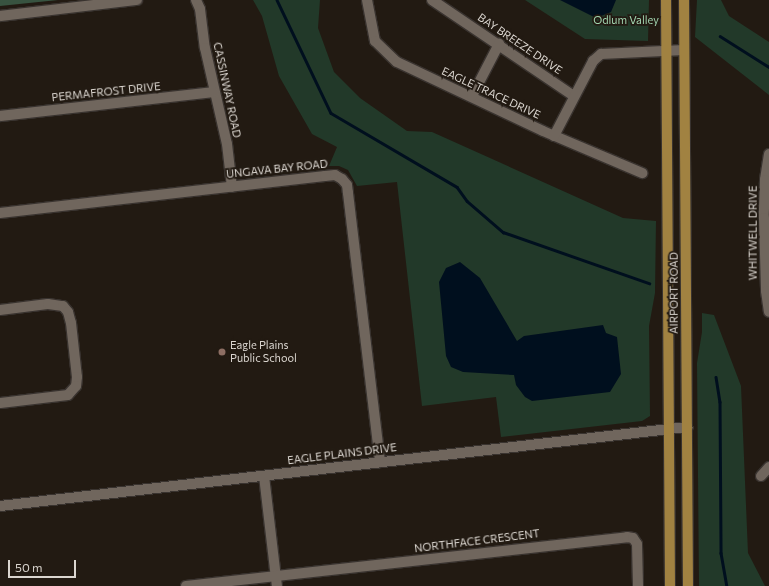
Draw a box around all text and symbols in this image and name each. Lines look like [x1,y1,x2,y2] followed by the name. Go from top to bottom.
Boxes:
[475,11,565,77] street label: BAY BREEZE DRIVE
[593,13,659,27] park label: Odlum Valley
[210,41,244,139] street label: CASSINWAY ROAD
[440,64,542,122] street label: EAGLE TRACE DRIVE
[51,80,161,104] street label: PERMAFROST DRIVE
[226,157,328,181] street label: UNGAVA BAY ROAD
[746,186,760,280] street label: WHITWELL DRIVE
[667,252,681,334] street label: AIRPORT ROAD
[230,339,297,365] place label: Eagle Plains Public School
[217,347,227,357] marker: Eagle Plains Public School
[287,441,397,467] street label: EAGLE PLAINS DRIVE
[414,527,540,555] street label: NORTHFACE CRESCENT
[10,552,78,578] scale bar
[15,560,43,574] text: 50 m

